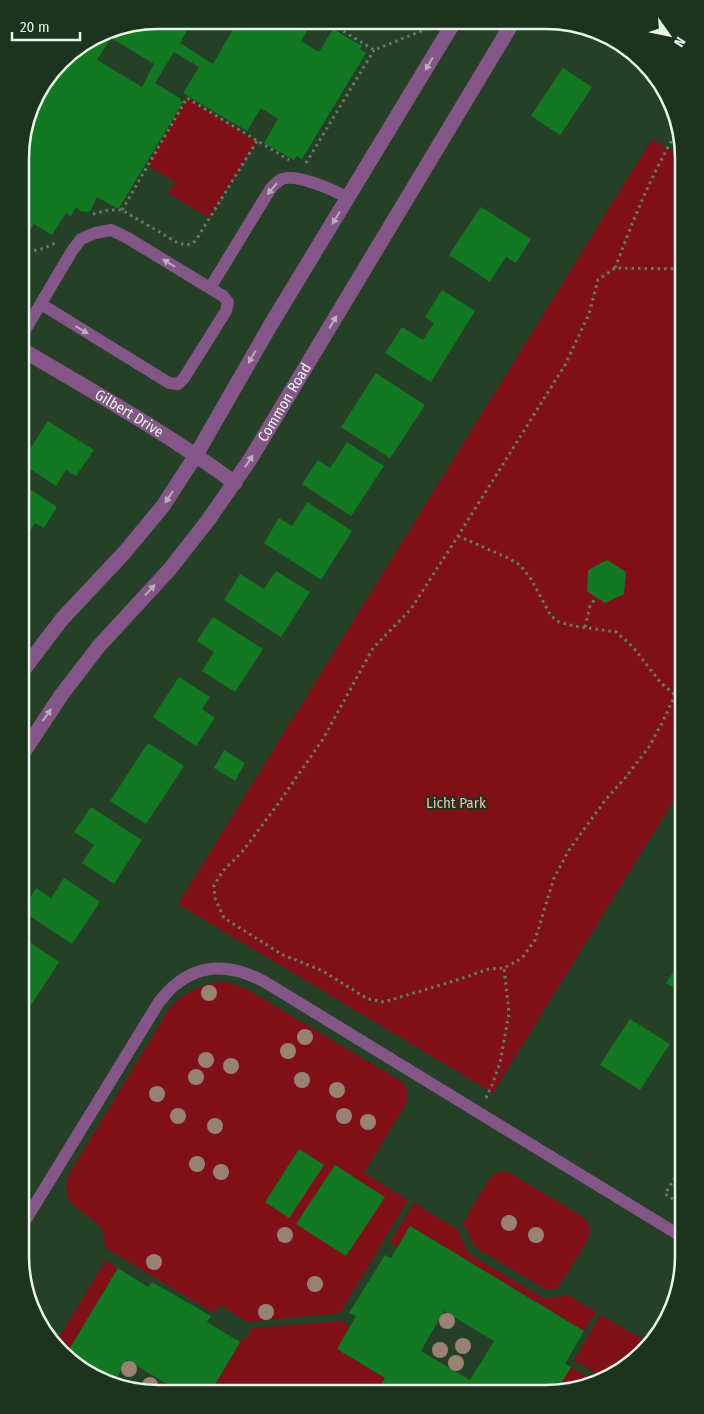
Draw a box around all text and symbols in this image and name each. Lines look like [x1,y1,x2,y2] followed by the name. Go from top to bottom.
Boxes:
[12,10,80,42] scale bar
[644,10,694,60] north arrow
[20,18,50,36] text: 20 m
[670,34,689,50] text: N
[424,57,433,70] one-way arrow
[267,182,278,195] one-way arrow
[331,211,340,224] one-way arrow
[162,258,175,268] one-way arrow
[328,316,337,329] one-way arrow
[76,325,89,334] one-way arrow
[248,350,256,365] one-way arrow
[254,360,315,445] street label: Common Road
[92,386,167,441] street label: Gilbert Drive
[244,455,254,468] one-way arrow
[164,490,173,503] one-way arrow
[144,585,156,597] one-way arrow
[42,709,52,722] one-way arrow
[426,794,486,812] park label: Licht Park

